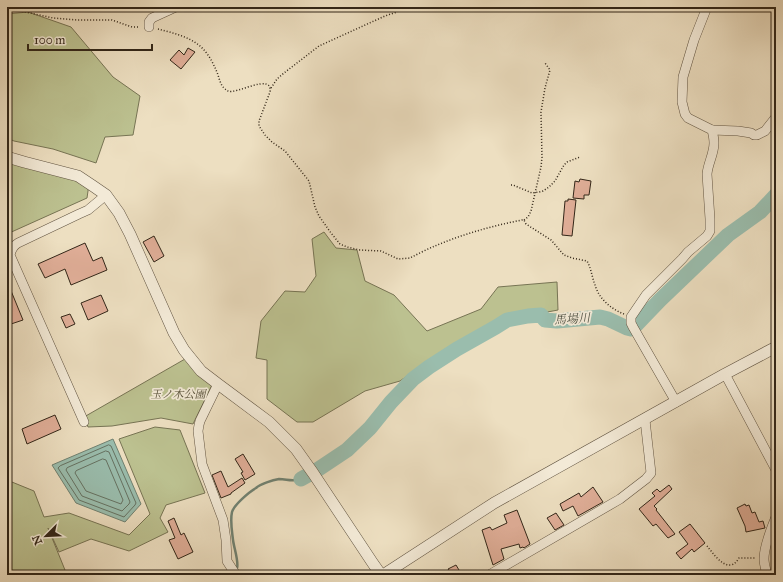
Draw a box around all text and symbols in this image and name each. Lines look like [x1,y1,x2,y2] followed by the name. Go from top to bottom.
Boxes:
[28,26,152,52] scale bar
[34,33,65,47] text: 100 m
[554,311,592,327] water label: 馬場川
[151,388,207,401] park label: 玉ノ木公園
[26,516,66,556] north arrow
[29,532,45,547] text: N

